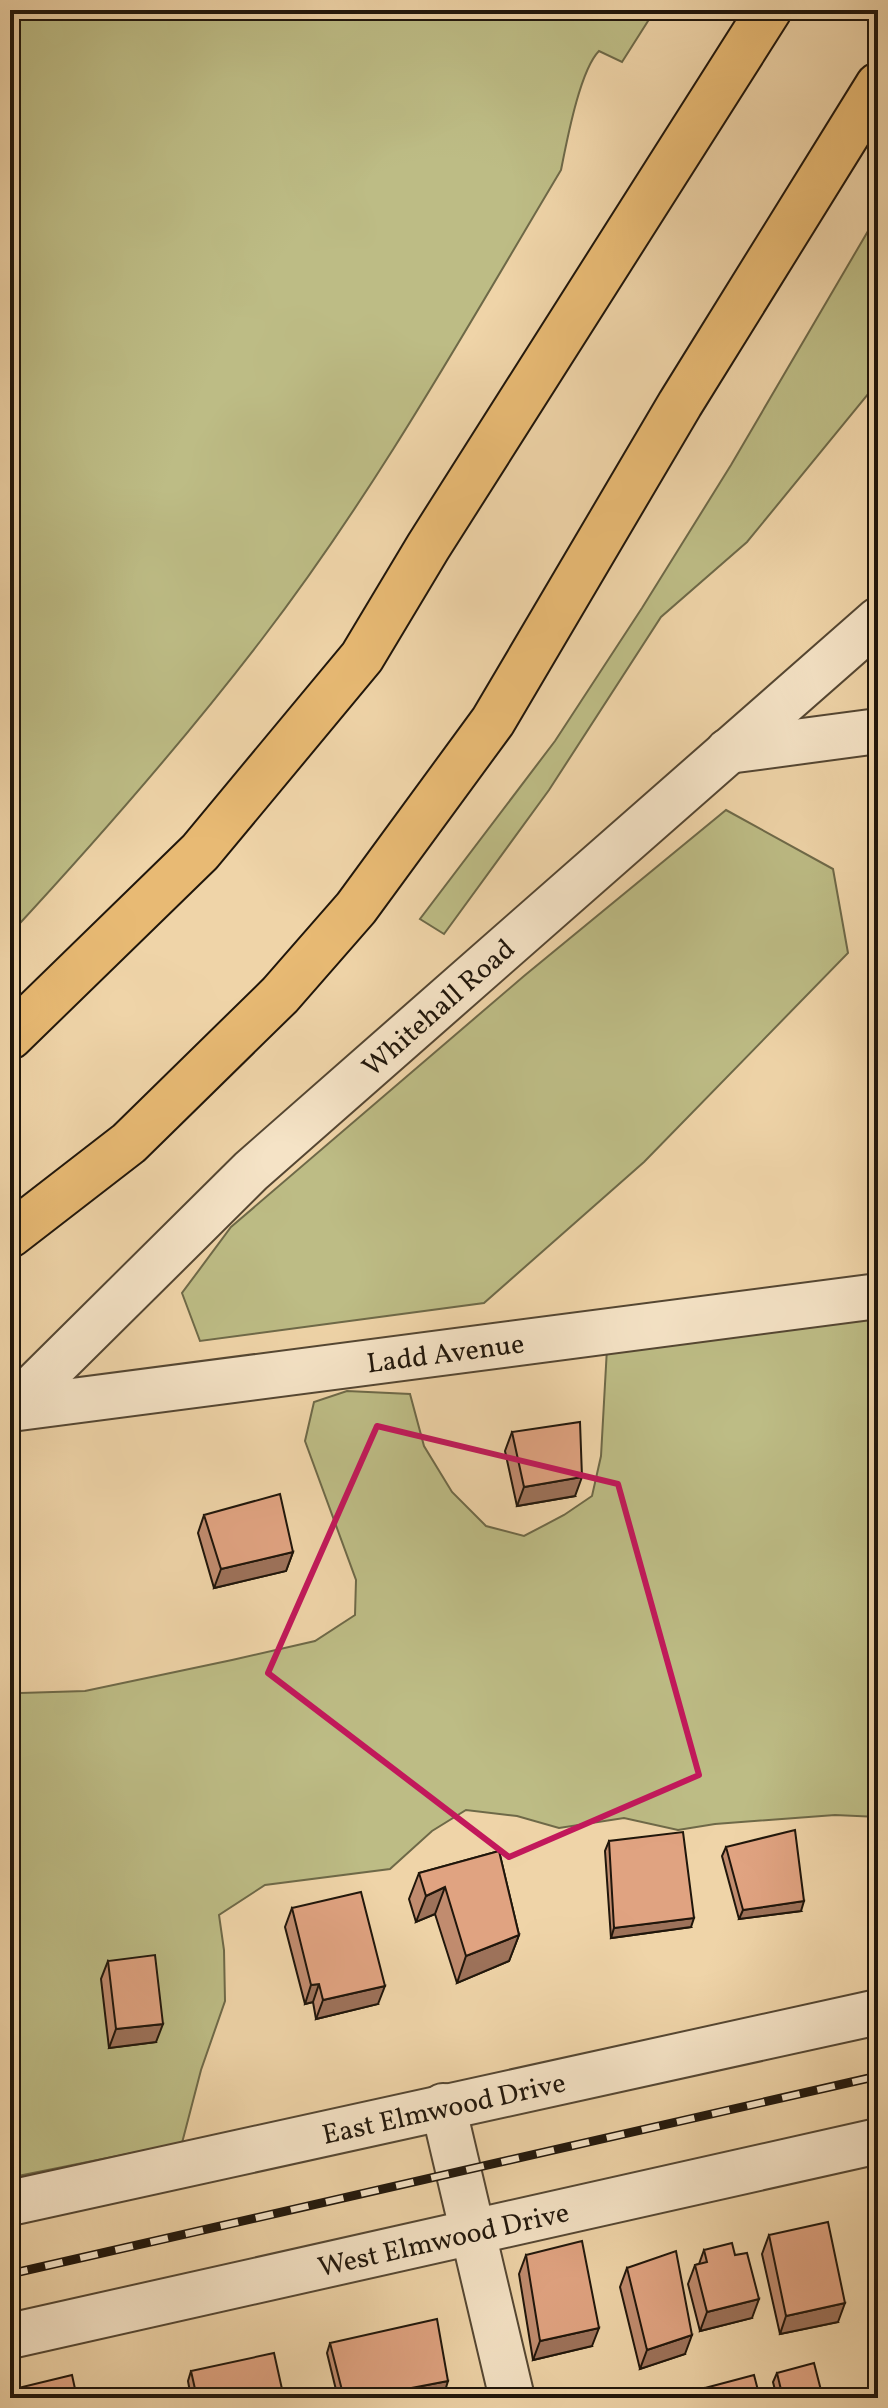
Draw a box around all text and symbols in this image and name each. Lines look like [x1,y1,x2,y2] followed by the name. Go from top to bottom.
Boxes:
[354,931,524,1087] street label: Whitehall Road
[365,1325,527,1384] street label: Ladd Avenue
[319,2064,570,2156] street label: East Elmwood Drive
[314,2194,573,2288] street label: West Elmwood Drive

